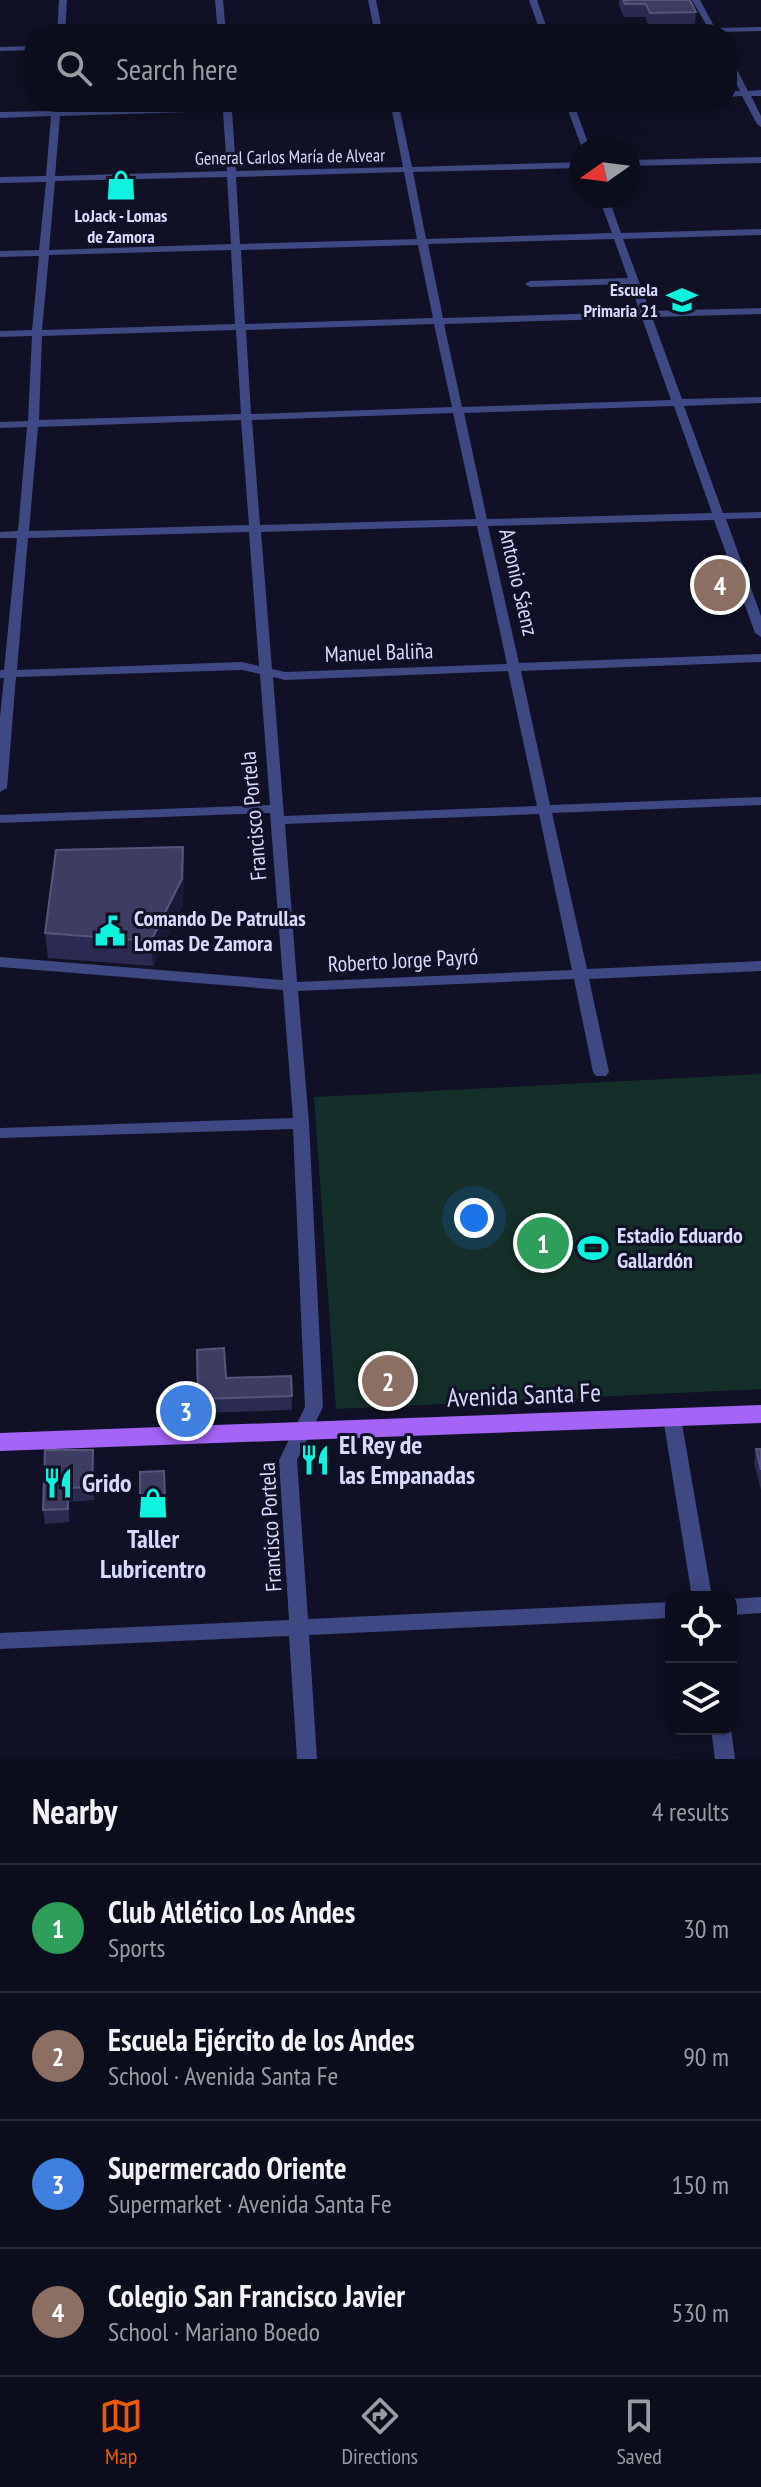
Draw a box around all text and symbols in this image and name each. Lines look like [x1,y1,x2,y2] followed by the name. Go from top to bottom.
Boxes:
[24,24,737,112] search box
[52,46,96,90] icon: search
[116,49,238,88] text: Search here
[569,136,641,208] north arrow
[195,143,385,170] street label: General Carlos María de Alvear
[104,168,138,202] shop icon: LoJack - Lomas de Zamora
[75,204,167,248] place label: LoJack - Lomas de Zamora
[583,278,658,322] place label: Escuela Primaria 21
[665,283,699,317] school or university icon: Escuela Primaria 21
[493,526,545,638] street label: Antonio Sáenz
[694,555,746,615] pin: 4
[324,636,434,668] street label: Manuel Baliña
[233,750,273,882] street label: Francisco Portela
[134,904,306,957] place label: Comando De Patrullas Lomas De Zamora
[93,914,127,948] public building icon: Comando De Patrullas Lomas De Zamora
[327,942,479,978] street label: Roberto Jorge Payró
[454,1198,494,1238] your location
[517,1213,569,1273] pin: 1
[617,1221,743,1274] place label: Estadio Eduardo Gallardón
[576,1231,610,1265] sports icon: Estadio Eduardo Gallardón
[362,1351,414,1411] pin: 2
[446,1375,602,1414] street label: Avenida Santa Fe
[160,1381,212,1441] pin: 3
[339,1428,475,1491] place label: El Rey de las Empanadas
[298,1443,332,1477] restaurant icon: El Rey de las Empanadas
[253,1462,287,1592] street label: Francisco Portela
[41,1466,75,1500] restaurant icon: Grido
[82,1466,132,1499] place label: Grido
[136,1486,170,1520] shop icon: Taller Lubricentro
[100,1522,206,1585] place label: Taller Lubricentro
[665,1591,737,1735] map controls
[665,1591,737,1663] button: locate
[665,1663,737,1735] button: layers
[32,1789,117,1833] text: Nearby
[652,1795,729,1828] text: 4 results
[108,1892,355,1931] text: Club Atlético Los Andes
[52,1912,64,1945] text: 1
[683,1912,729,1945] text: 30 m
[108,1931,165,1964] text: Sports
[108,2020,415,2059] text: Escuela Ejército de los Andes
[52,2040,64,2073] text: 2
[683,2040,729,2073] text: 90 m
[108,2059,338,2092] text: School · Avenida Santa Fe
[108,2148,347,2187] text: Supermercado Oriente
[52,2168,64,2201] text: 3
[671,2168,729,2201] text: 150 m
[108,2187,392,2220] text: Supermarket · Avenida Santa Fe
[108,2276,405,2315] text: Colegio San Francisco Javier
[52,2296,64,2329] text: 4
[671,2296,729,2329] text: 530 m
[108,2315,320,2348] text: School · Mariano Boedo
[99,2394,143,2470] tab: Map
[342,2394,418,2470] tab: Directions
[616,2394,662,2470] tab: Saved

